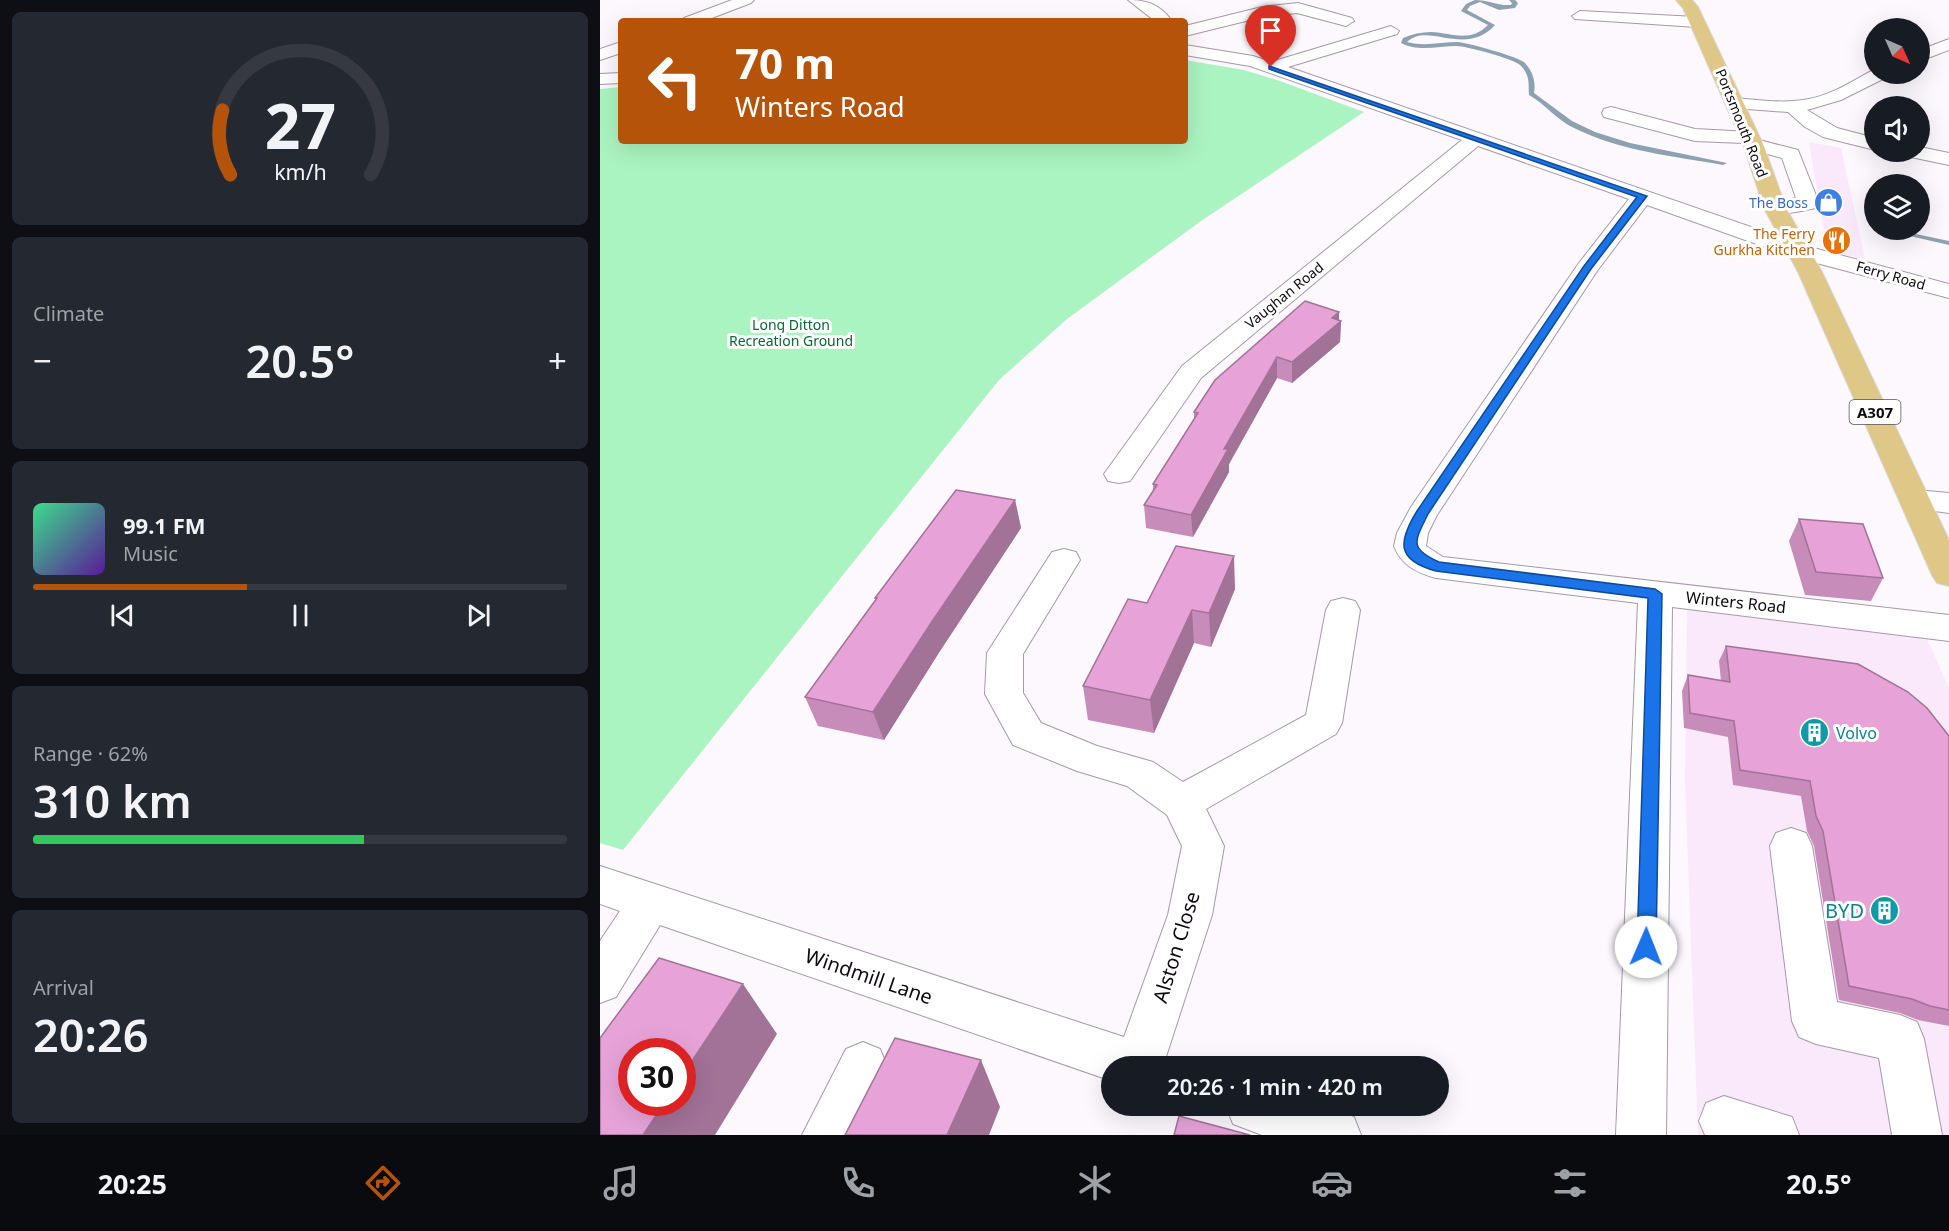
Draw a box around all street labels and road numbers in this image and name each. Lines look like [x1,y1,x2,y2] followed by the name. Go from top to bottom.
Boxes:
[1712,66,1772,180] street label: Portsmouth Road
[1854,256,1928,294] street label: Ferry Road
[1241,258,1327,332] street label: Vaughan Road
[1850,400,1900,424] road number: A307
[1685,586,1787,618] street label: Winters Road
[1146,888,1206,1006] street label: Alston Close
[802,942,936,1010] street label: Windmill Lane

